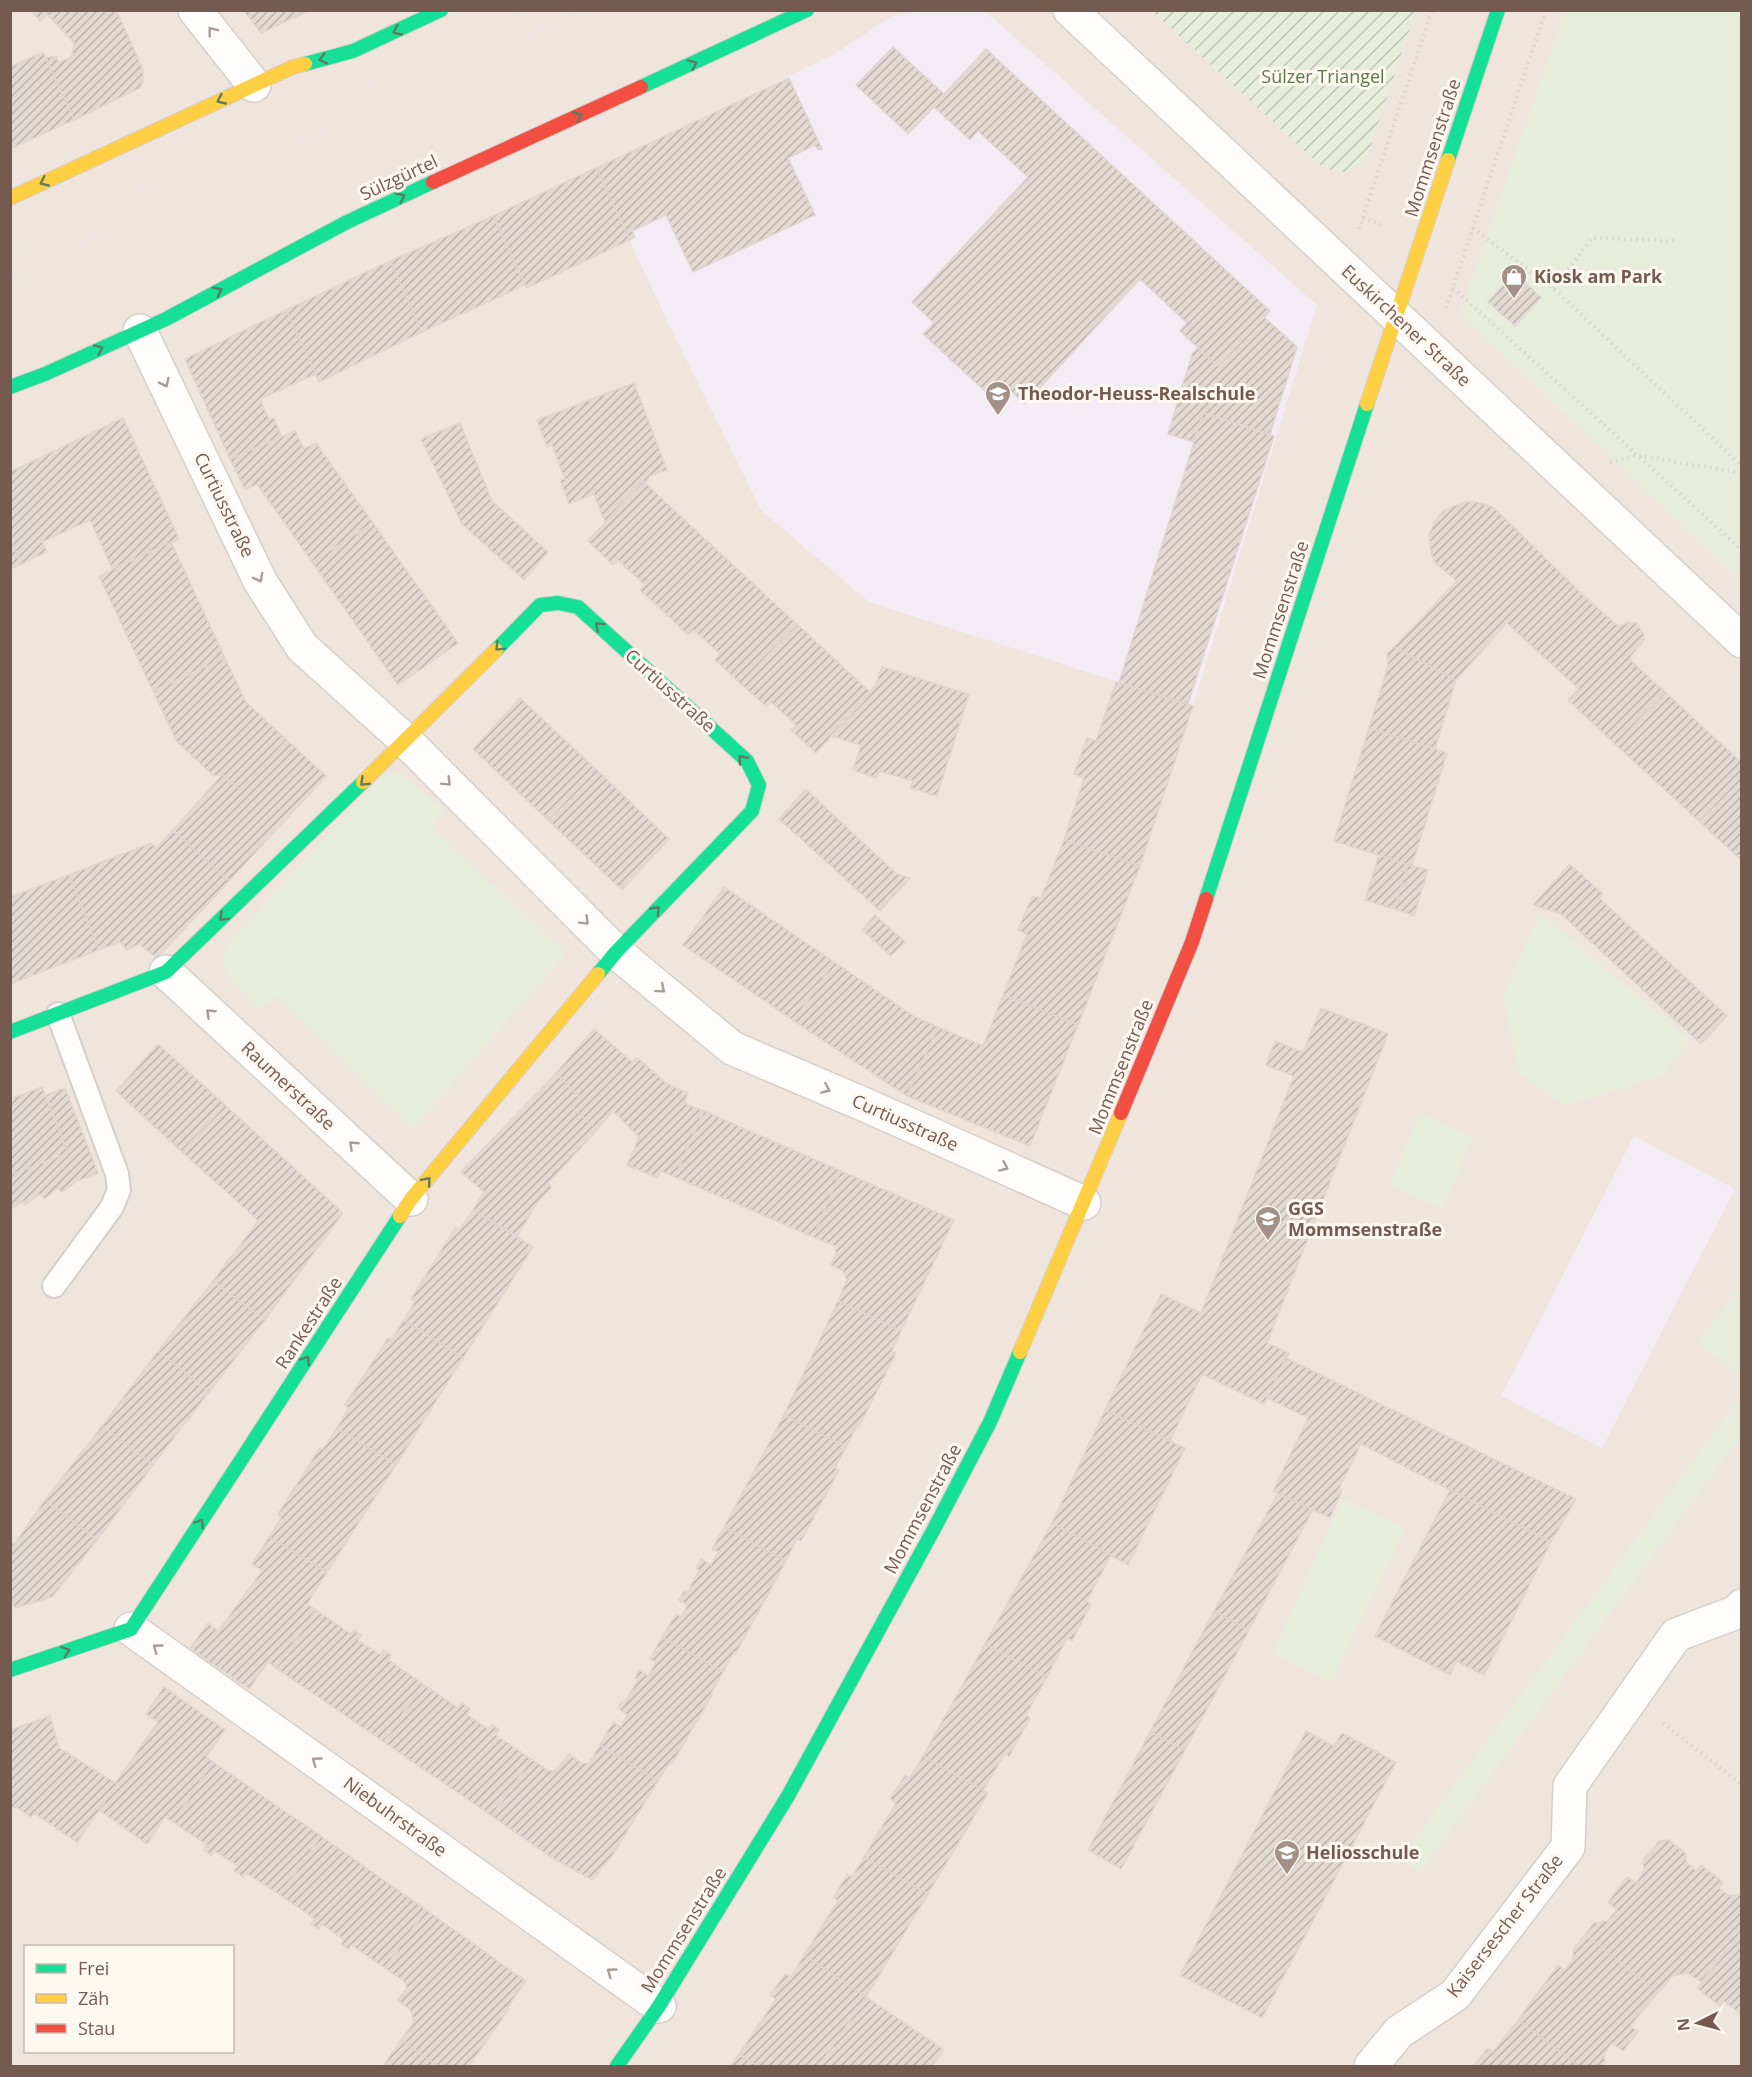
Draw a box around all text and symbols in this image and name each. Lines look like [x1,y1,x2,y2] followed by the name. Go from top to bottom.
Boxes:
[392,23,403,35] one-way arrow
[208,27,219,38] one-way arrow
[318,52,329,64] one-way arrow
[686,59,697,71] one-way arrow
[1261,64,1385,88] park label: Sülzer Triangel
[1398,76,1466,220] street label: Mommsenstraße
[216,93,227,105] one-way arrow
[572,112,583,124] one-way arrow
[356,149,441,206] street label: Sülzgürtel
[39,175,50,187] one-way arrow
[394,193,405,205] one-way arrow
[1337,259,1477,392] street label: Euskirchener Straße
[1499,262,1529,300] shop icon: Kiosk am Park
[1534,264,1663,288] place label: Kiosk am Park
[212,287,222,298] one-way arrow
[92,345,103,357] one-way arrow
[158,377,169,388] one-way arrow
[983,379,1013,417] school or university icon: Theodor-Heuss-Realschule
[1018,381,1255,405] place label: Theodor-Heuss-Realschule
[189,448,261,561] street label: Curtiusstraße
[1246,538,1314,682] street label: Mommsenstraße
[252,571,263,582] one-way arrow
[595,622,606,633] one-way arrow
[495,640,506,651] one-way arrow
[620,643,721,737] street label: Curtiusstraße
[738,755,749,765] one-way arrow
[360,774,371,785] one-way arrow
[440,776,451,786] one-way arrow
[649,906,660,917] one-way arrow
[220,910,230,921] one-way arrow
[577,913,588,924] one-way arrow
[654,982,665,993] one-way arrow
[1082,995,1158,1138] street label: Mommsenstraße
[206,1009,216,1020] one-way arrow
[237,1036,341,1135] street label: Raumerstraße
[820,1081,831,1093] one-way arrow
[848,1088,962,1156] street label: Curtiusstraße
[349,1141,360,1152] one-way arrow
[998,1160,1009,1172] one-way arrow
[419,1176,430,1187] one-way arrow
[1288,1196,1442,1241] place label: GGS Mommsenstraße
[1253,1204,1283,1242] school or university icon: GGS Mommsenstraße
[269,1272,347,1373] street label: Rankestraße
[299,1356,311,1366] one-way arrow
[878,1439,966,1578] street label: Mommsenstraße
[193,1519,204,1530] one-way arrow
[153,1644,164,1655] one-way arrow
[60,1646,71,1659] one-way arrow
[311,1757,322,1768] one-way arrow
[339,1771,452,1862] street label: Niebuhrstraße
[1272,1838,1302,1876] school or university icon: Heliosschule
[1306,1840,1419,1864] place label: Heliosschule
[1441,1849,1568,2002] street label: Kaisersescher Straße
[635,1862,731,1997] street label: Mommsenstraße
[24,1945,234,2053] legend
[78,1956,109,1980] text: Frei
[607,1968,618,1979] one-way arrow
[78,1986,109,2010] text: Zäh
[1668,1993,1728,2053] north arrow
[78,2016,115,2040] text: Stau
[1671,2017,1695,2032] text: N

